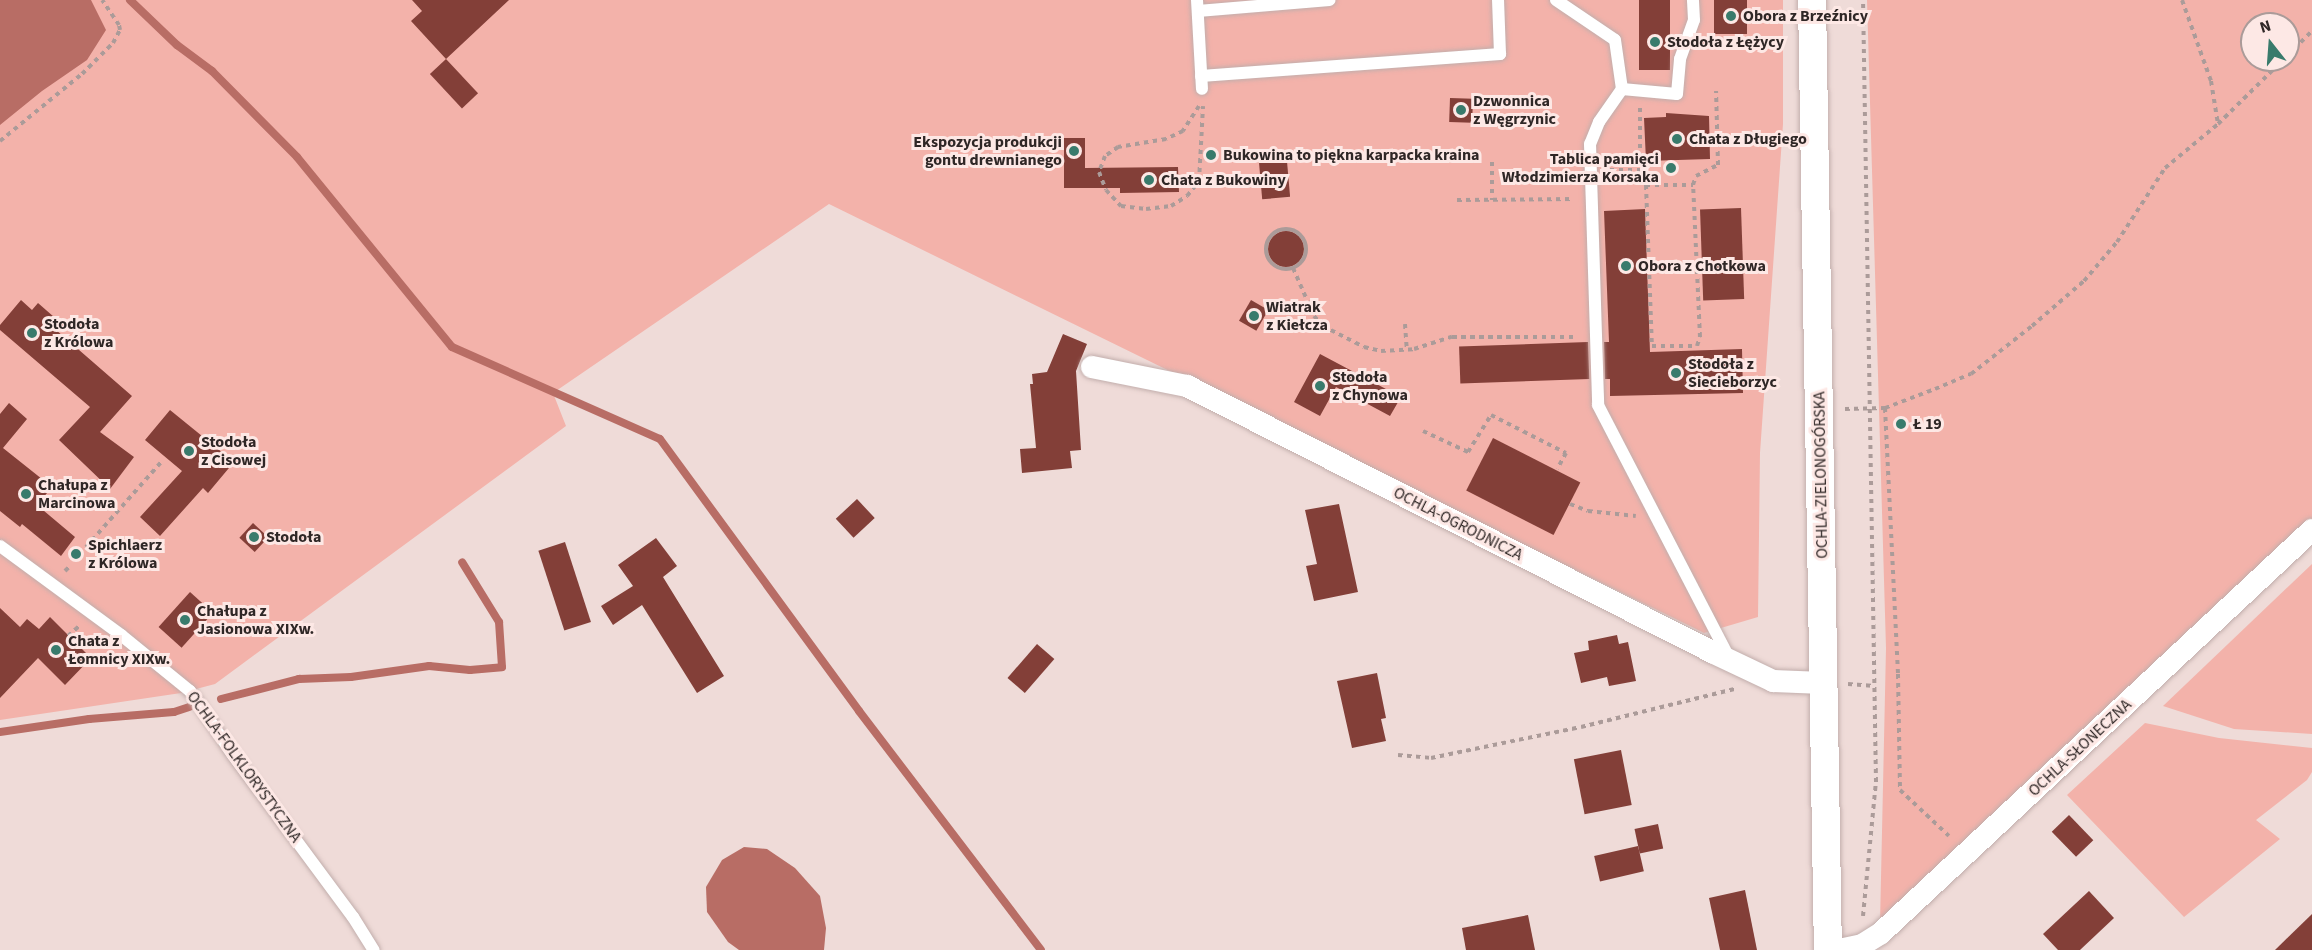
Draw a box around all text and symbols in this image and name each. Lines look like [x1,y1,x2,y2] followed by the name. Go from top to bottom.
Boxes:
[1743,6,1868,26] place label: Obora z Brzeźnicy
[1724,9,1738,23] marker: Obora z Brzeźnicy
[2240,12,2300,72] north arrow
[2257,15,2274,39] text: N
[1667,32,1784,52] place label: Stodoła z Łężycy
[1648,35,1662,49] marker: Stodoła z Łężycy
[1473,91,1556,129] place label: Dzwonnica z Węgrzynic
[1454,103,1468,117] marker: Dzwonnica z Węgrzynic
[1689,129,1807,149] place label: Chata z Długiego
[913,132,1062,170] place label: Ekspozycja produkcji gontu drewnianego
[1670,132,1684,146] marker: Chata z Długiego
[1067,144,1081,158] marker: Ekspozycja produkcji gontu drewnianego
[1223,145,1479,165] place label: Bukowina to piękna karpacka kraina
[1204,148,1218,162] marker: Bukowina to piękna karpacka kraina
[1502,149,1659,187] place label: Tablica pamięci Włodzimierza Korsaka
[1664,161,1678,175] marker: Tablica pamięci Włodzimierza Korsaka
[1161,170,1286,190] place label: Chata z Bukowiny
[1142,173,1156,187] marker: Chata z Bukowiny
[1638,256,1766,276] place label: Obora z Chotkowa
[1619,259,1633,273] marker: Obora z Chotkowa
[1266,297,1328,335] place label: Wiatrak z Kiełcza
[1247,309,1261,323] marker: Wiatrak z Kiełcza
[44,314,113,352] place label: Stodoła z Królowa
[25,326,39,340] marker: Stodoła z Królowa
[1688,354,1777,392] place label: Stodoła z Siecieborzyc
[1669,366,1683,380] marker: Stodoła z Siecieborzyc
[1332,367,1408,405] place label: Stodoła z Chynowa
[1313,379,1327,393] marker: Stodoła z Chynowa
[1810,391,1832,559] street label: OCHLA-ZIELONOGÓRSKA
[1913,414,1942,434] place label: Ł 19
[1894,417,1908,431] marker: Ł 19
[201,432,266,470] place label: Stodoła z Cisowej
[182,444,196,458] marker: Stodoła z Cisowej
[38,475,115,513] place label: Chałupa z Marcinowa
[1390,483,1526,565] street label: OCHLA-OGRODNICZA
[19,487,33,501] marker: Chałupa z Marcinowa
[266,527,321,547] place label: Stodoła
[247,530,261,544] marker: Stodoła
[88,535,162,573] place label: Spichlaerz z Królowa
[69,547,83,561] marker: Spichlaerz z Królowa
[197,601,314,639] place label: Chałupa z Jasionowa XIXw.
[178,613,192,627] marker: Chałupa z Jasionowa XIXw.
[68,631,170,669] place label: Chata z Łomnicy XIXw.
[49,643,63,657] marker: Chata z Łomnicy XIXw.
[183,688,305,846] street label: OCHLA-FOLKLORYSTYCZNA
[2025,695,2135,801] street label: OCHLA-SŁONECZNA

